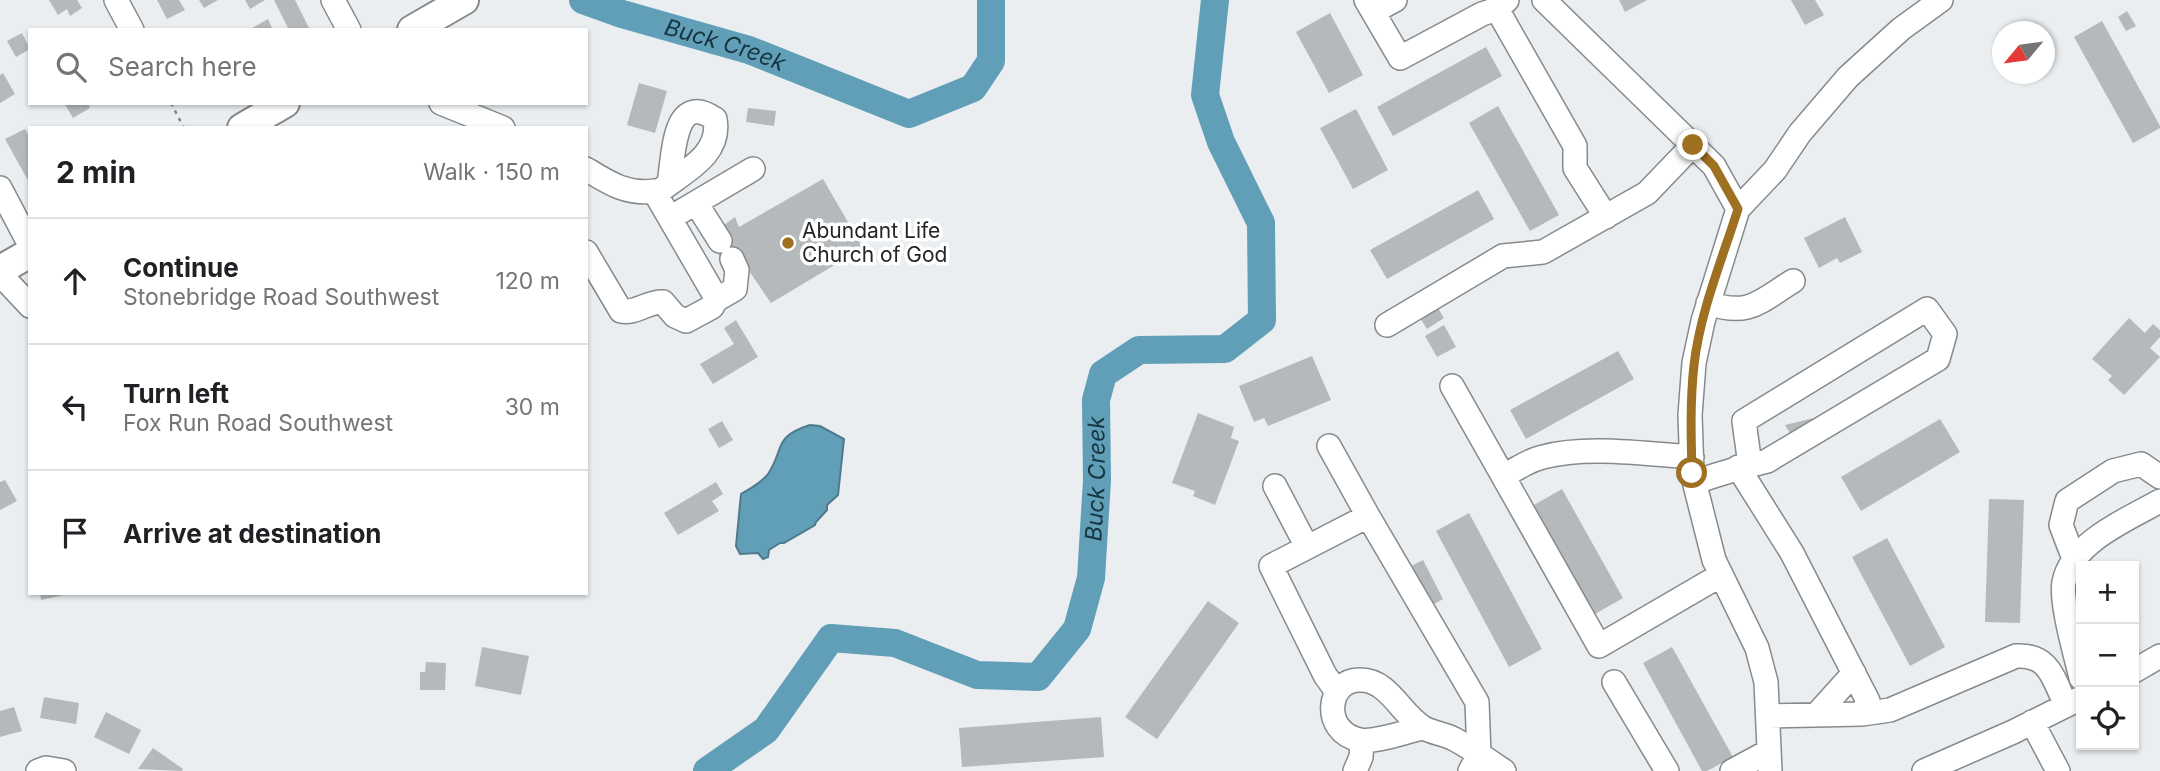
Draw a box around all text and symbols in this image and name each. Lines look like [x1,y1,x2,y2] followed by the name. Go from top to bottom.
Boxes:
[661,13,790,77] water label: Buck Creek
[1992,21,2055,84] north arrow
[28,28,588,105] search box
[52,48,90,86] icon: search
[108,51,257,82] text: Search here
[1677,129,1708,160] route end
[56,154,136,190] text: 2 min
[423,158,560,186] text: Walk · 150 m
[802,218,947,267] place label: Abundant Life Church of God
[780,235,796,251] marker: Abundant Life Church of God
[123,252,239,283] text: Continue
[56,262,94,300] icon: ahead
[495,267,560,295] text: 120 m
[123,283,439,311] text: Stonebridge Road Southwest
[123,378,229,409] text: Turn left
[56,388,94,426] icon: left
[505,393,560,421] text: 30 m
[123,409,393,437] text: Fox Run Road Southwest
[1079,416,1111,542] water label: Buck Creek
[1676,457,1707,488] route start
[56,514,94,552] icon: arrive
[123,518,382,549] text: Arrive at destination
[2076,561,2139,750] map controls
[2076,561,2139,624] button: +
[2076,624,2139,687] button: −
[2076,687,2139,750] button: locate

